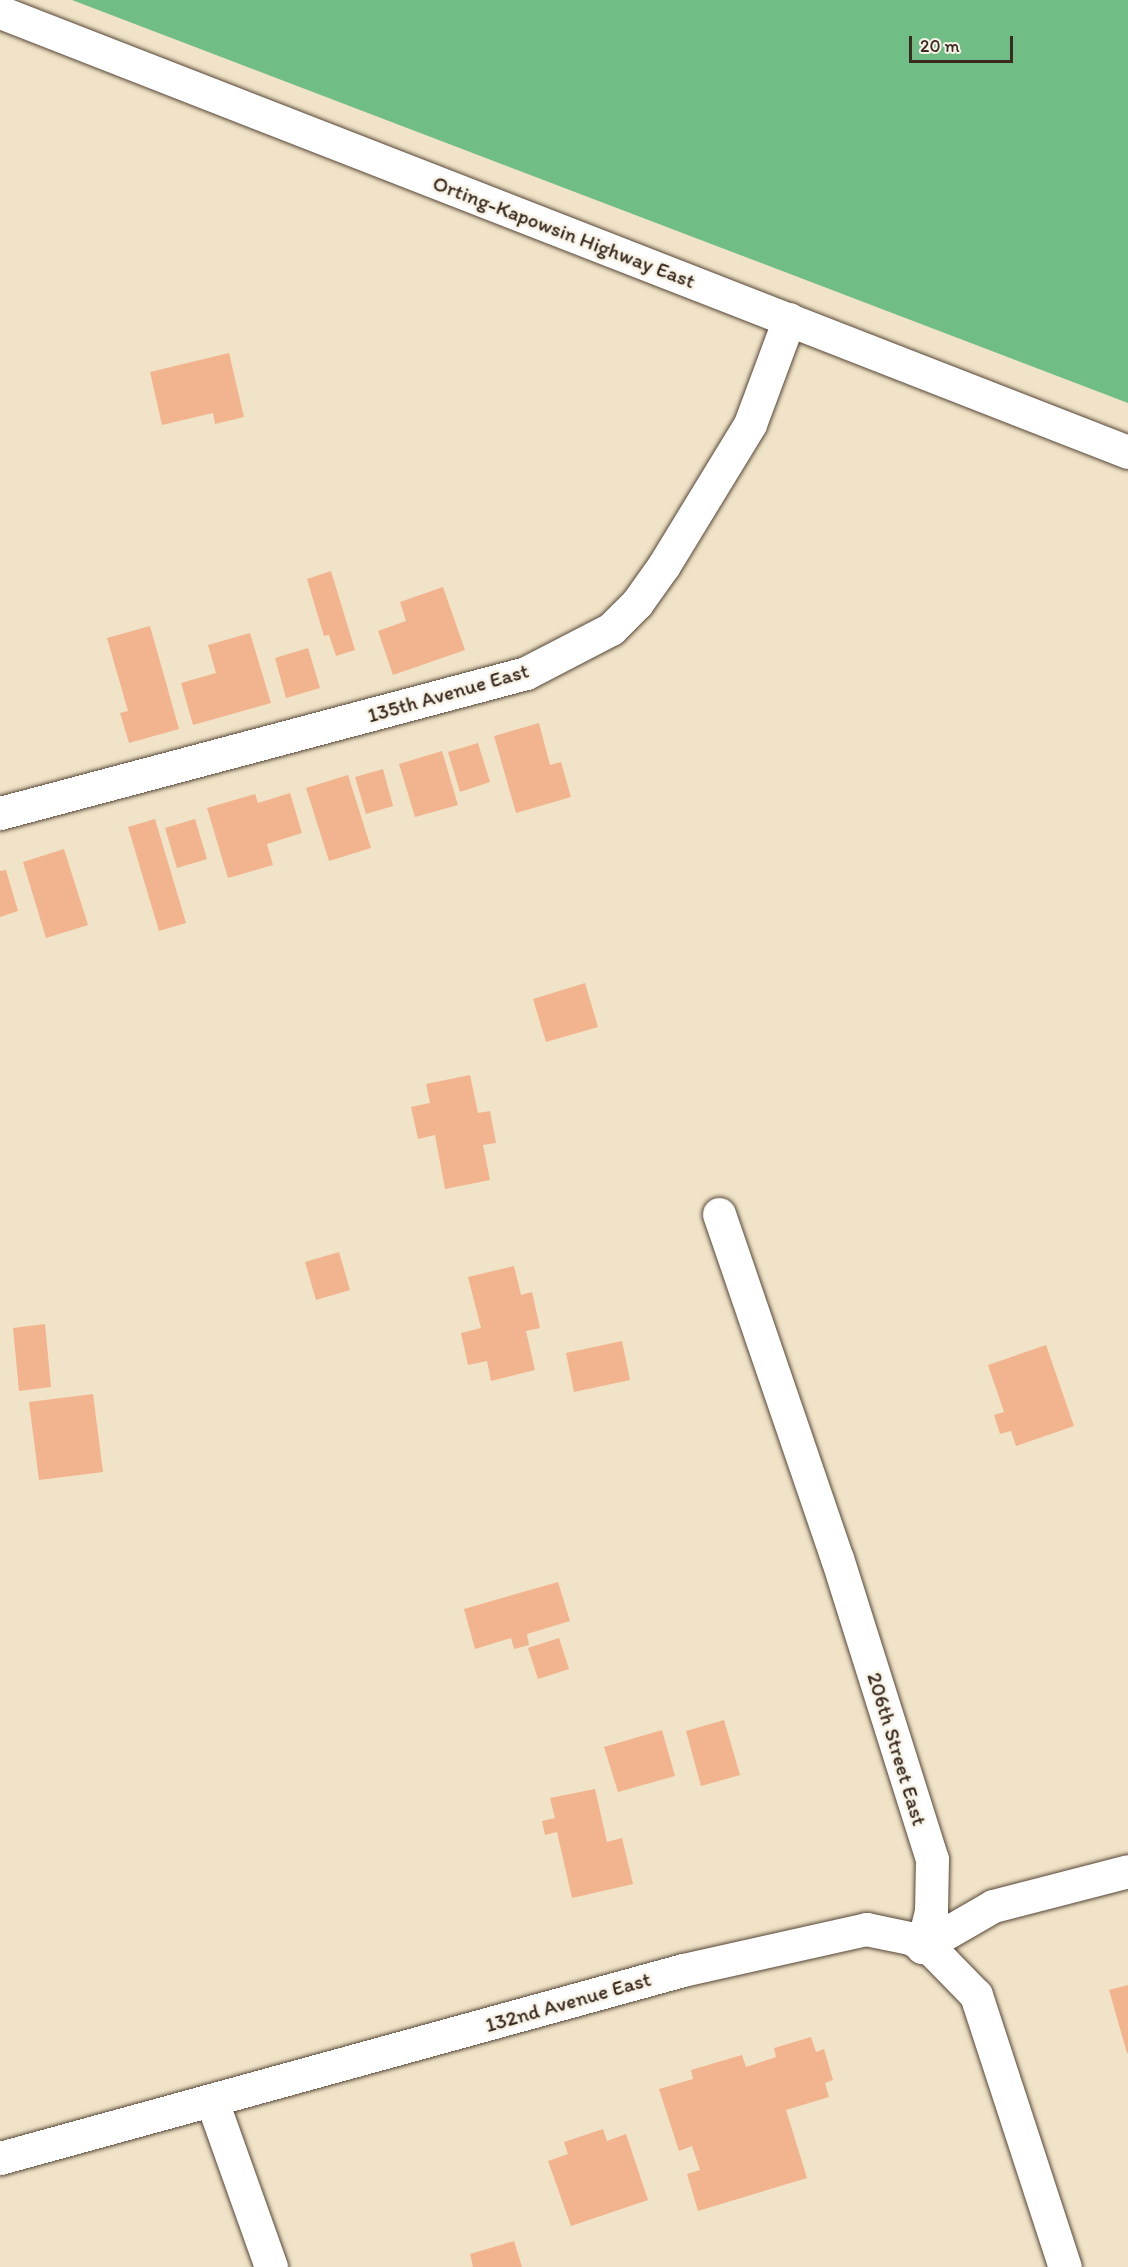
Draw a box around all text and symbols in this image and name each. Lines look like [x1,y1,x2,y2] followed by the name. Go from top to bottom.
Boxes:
[912,24,1016,62] scale bar
[920,35,960,57] text: 20 m
[430,170,698,294] street label: Orting-Kapowsin Highway East
[365,658,531,728] street label: 135th Avenue East
[862,1670,932,1828] street label: 206th Street East
[483,1966,653,2038] street label: 132nd Avenue East

